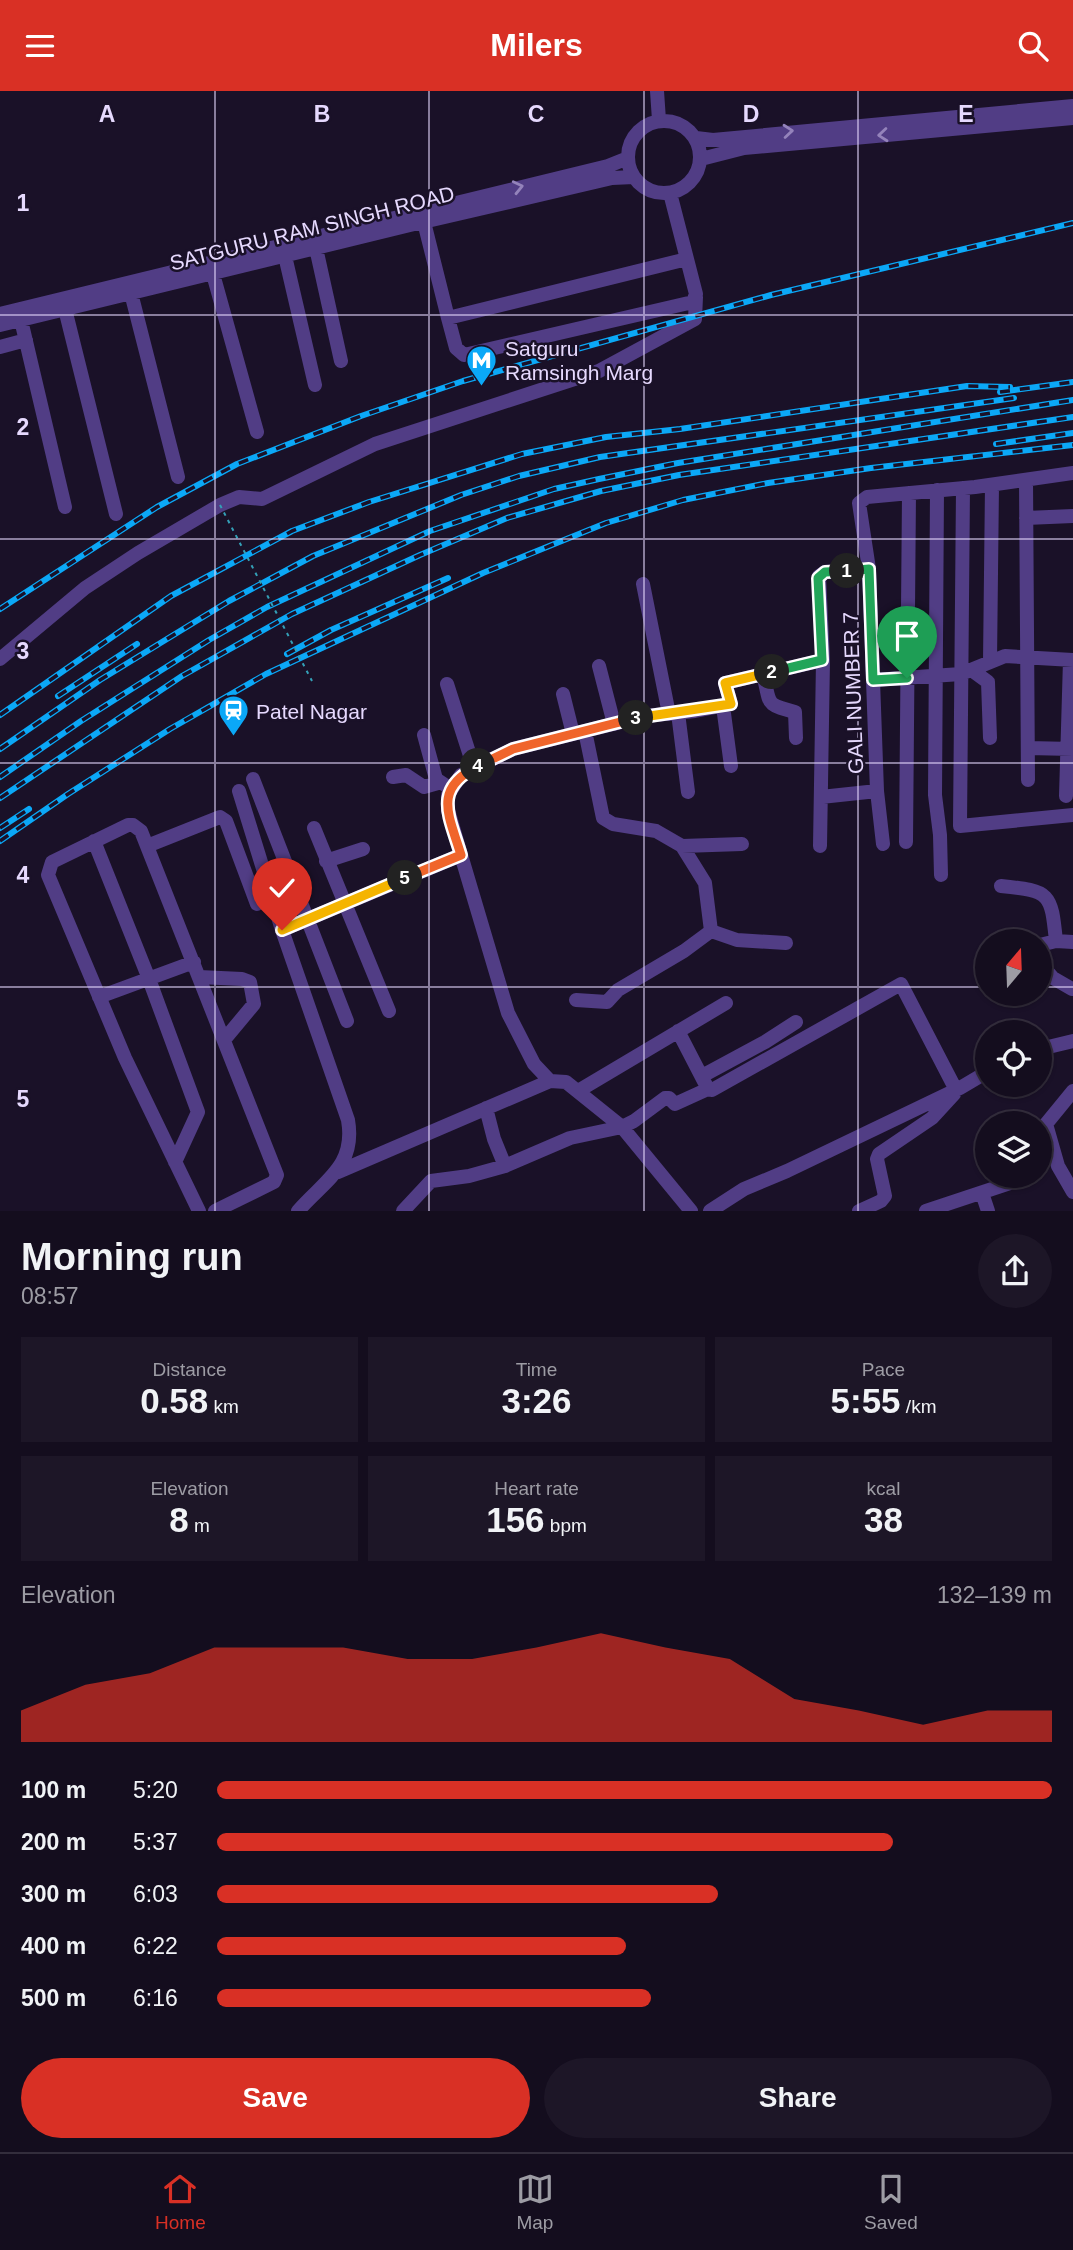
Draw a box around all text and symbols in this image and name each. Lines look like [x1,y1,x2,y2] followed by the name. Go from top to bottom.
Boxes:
[21,27,59,65] icon: menu
[490,27,583,63] text: Milers
[1014,27,1052,65] icon: search
[99,101,115,127] text: A
[314,101,330,127] text: B
[528,101,544,127] text: C
[743,101,759,127] text: D
[958,101,974,127] text: E
[783,124,794,139] one-way arrow
[877,127,888,142] one-way arrow
[167,181,457,275] street label: SATGURU RAM SINGH ROAD
[512,181,524,195] one-way arrow
[17,190,30,216] text: 1
[505,337,653,384] place label: Satguru Ramsingh Marg
[465,343,499,387] metro station icon: Satguru Ramsingh Marg
[17,414,29,440] text: 2
[830,553,864,589] pin: 1
[841,560,852,581] text: 1
[877,606,937,678] pin
[839,612,867,774] street label: GALI NUMBER 7
[888,617,926,655] icon: arrive
[17,638,29,664] text: 3
[754,655,790,689] pin: 2
[766,661,777,682] text: 2
[216,694,250,738] station icon: Patel Nagar
[256,700,367,723] place label: Patel Nagar
[618,701,654,735] pin: 3
[630,707,641,728] text: 3
[461,749,496,783] pin: 4
[472,755,483,776] text: 4
[252,858,312,930] pin
[388,861,422,895] pin: 5
[17,862,30,888] text: 4
[399,867,410,888] text: 5
[263,869,301,907] icon: check
[975,929,1052,1006] north arrow
[975,929,1052,1188] map controls
[975,1020,1052,1097] button: locate
[17,1086,30,1112] text: 5
[975,1111,1052,1188] button: layers
[978,1234,1052,1308] button: share
[21,1236,243,1278] text: Morning run
[21,1283,79,1309] text: 08:57
[153,1359,226,1380] text: Distance
[516,1359,557,1380] text: Time
[862,1359,905,1380] text: Pace
[140,1381,208,1420] text: 0.58
[501,1381,572,1420] text: 3:26
[831,1381,901,1420] text: 5:55
[208,1396,239,1417] text: km
[901,1396,936,1417] text: /km
[150,1478,229,1499] text: Elevation
[494,1478,579,1499] text: Heart rate
[867,1478,900,1499] text: kcal
[169,1500,189,1539] text: 8
[486,1500,545,1539] text: 156
[864,1500,903,1539] text: 38
[189,1515,210,1536] text: m
[545,1515,587,1536] text: bpm
[21,1582,116,1608] text: Elevation
[937,1582,1052,1608] text: 132–139 m
[21,1777,86,1803] text: 100 m
[133,1777,178,1803] text: 5:20
[21,1829,86,1855] text: 200 m
[133,1829,178,1855] text: 5:37
[21,1881,86,1907] text: 300 m
[133,1881,178,1907] text: 6:03
[21,1933,86,1959] text: 400 m
[133,1933,178,1959] text: 6:22
[21,1985,86,2011] text: 500 m
[133,1985,178,2011] text: 6:16
[21,2058,530,2138] button: Save
[544,2058,1052,2138] button: Share
[155,2170,206,2234] tab: Home
[516,2170,554,2234] tab: Map
[864,2170,918,2234] tab: Saved

